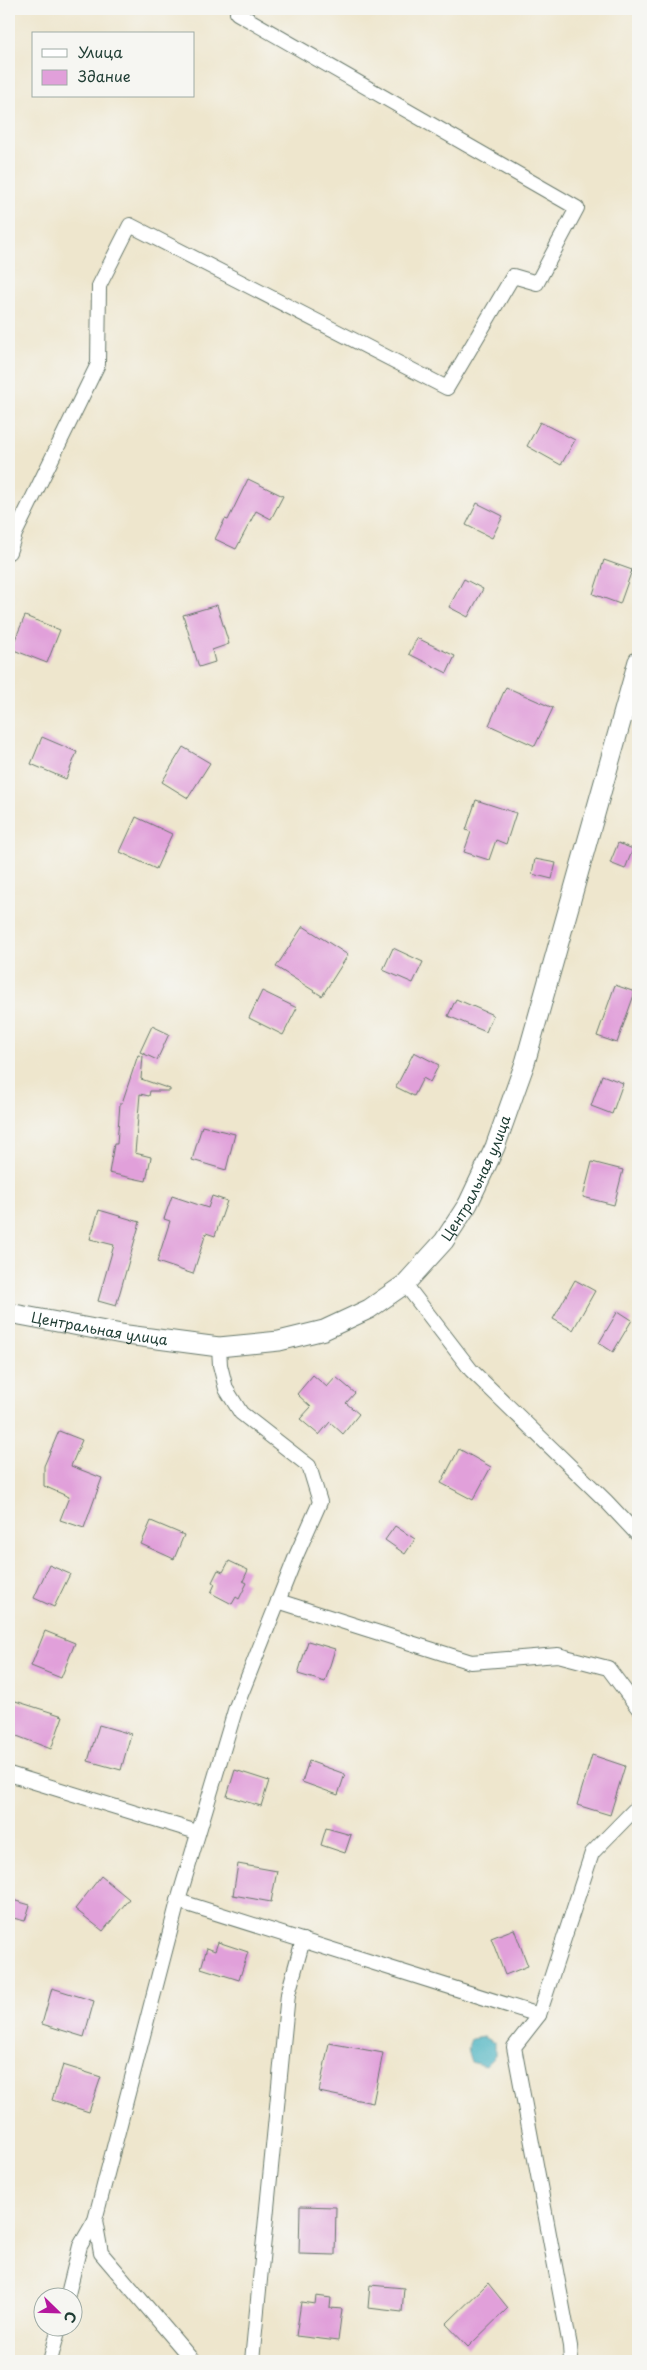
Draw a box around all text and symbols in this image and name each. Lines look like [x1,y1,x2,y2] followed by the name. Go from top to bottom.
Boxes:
[32,32,195,98] legend
[78,40,123,63] text: Улица
[78,64,131,87] text: Здание
[436,1112,516,1245] street label: Центральная улица
[30,1306,169,1350] street label: Центральная улица
[32,2288,82,2338] north arrow
[59,2308,82,2326] text: С

